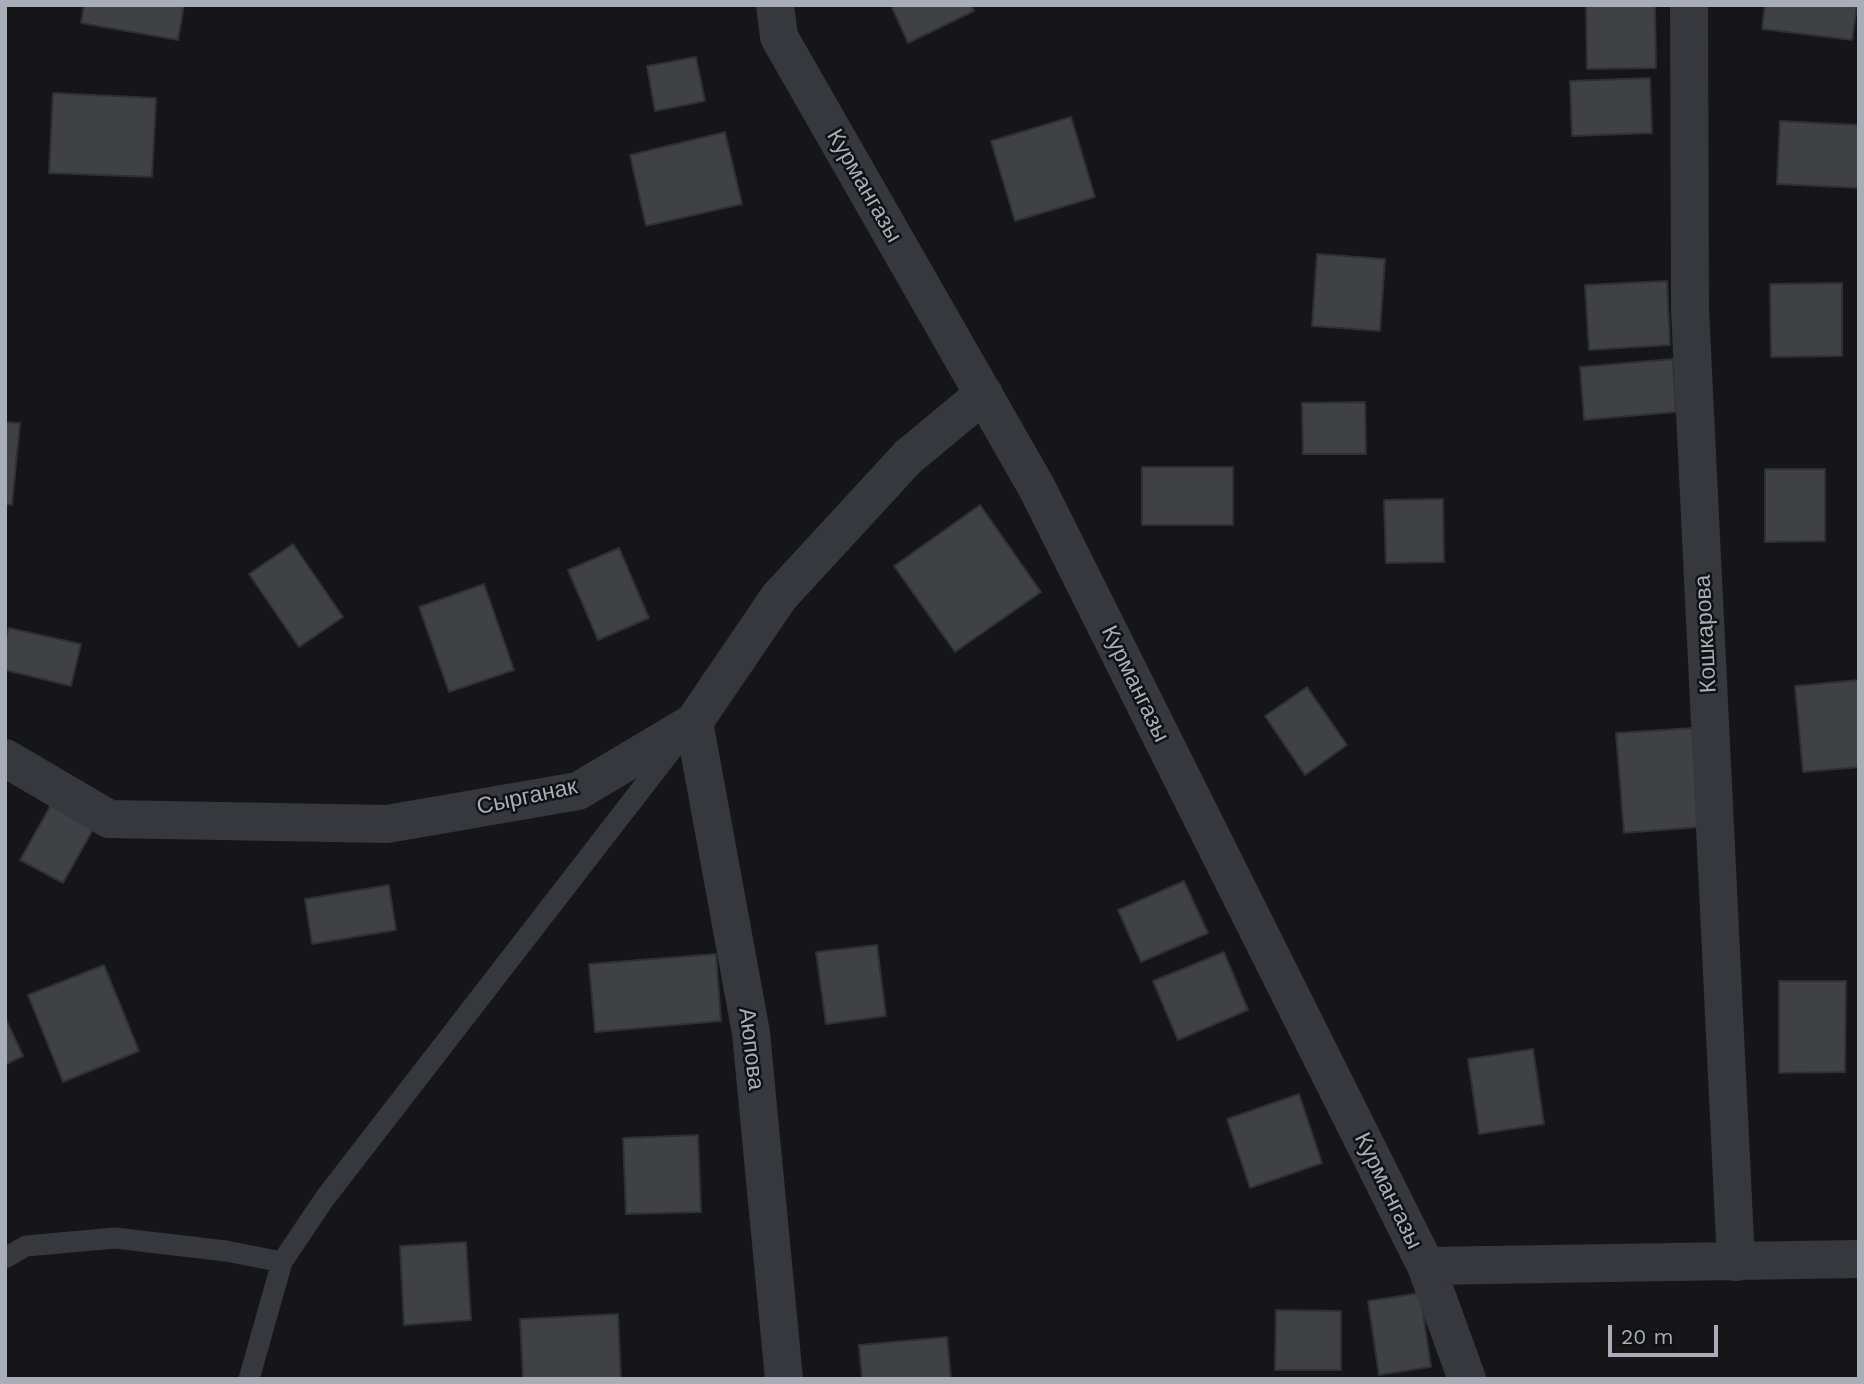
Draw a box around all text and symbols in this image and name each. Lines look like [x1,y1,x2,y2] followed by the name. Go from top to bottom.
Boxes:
[820,124,908,248] street label: Курмангазы
[1689,574,1723,694] street label: Кошкарова
[1095,621,1175,747] street label: Курмангазы
[474,773,580,821] street label: Сырганак
[732,1006,770,1092] street label: Аюпова
[1348,1128,1428,1254] street label: Курмангазы
[1612,1310,1722,1354] scale bar
[1621,1324,1673,1349] text: 20 m

